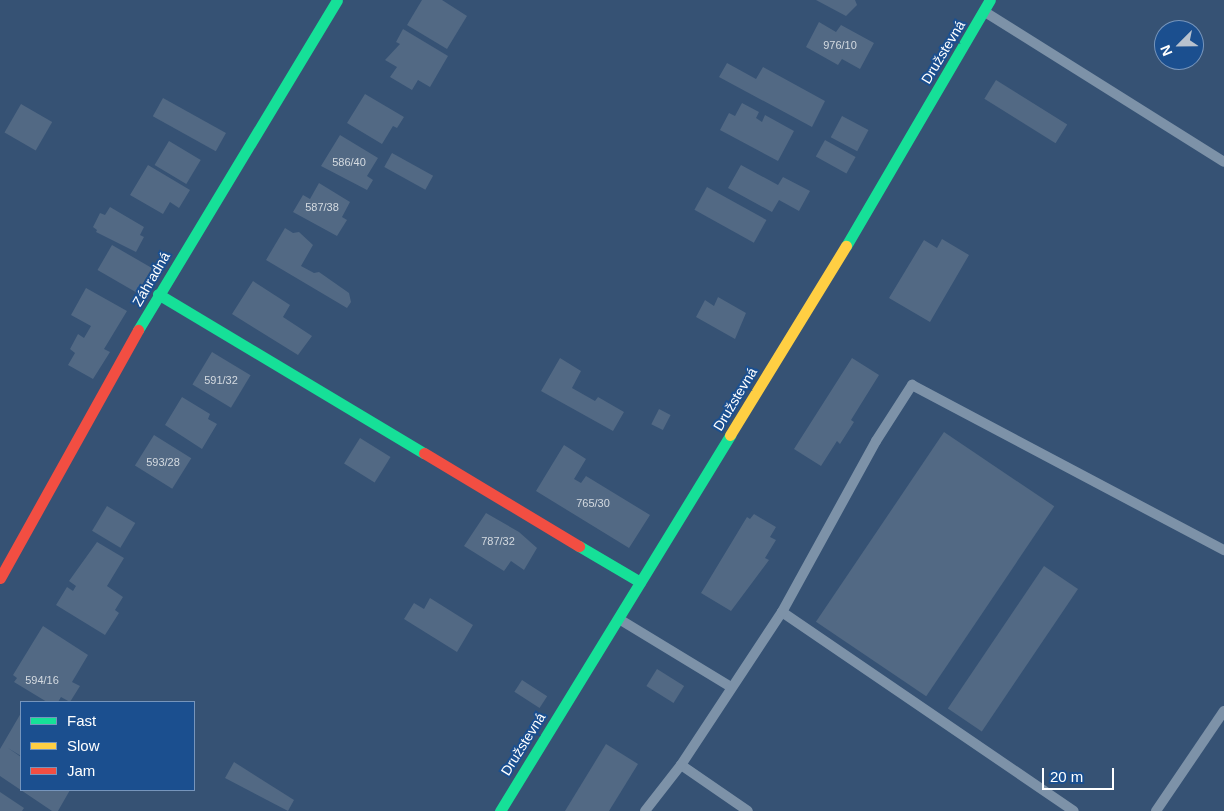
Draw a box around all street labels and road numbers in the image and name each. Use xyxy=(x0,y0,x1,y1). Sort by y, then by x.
street label: Družstevná xyxy=(918,17,968,87)
street label: Záhradná xyxy=(129,249,173,309)
street label: Družstevná xyxy=(710,364,760,434)
street label: Družstevná xyxy=(497,710,549,778)

